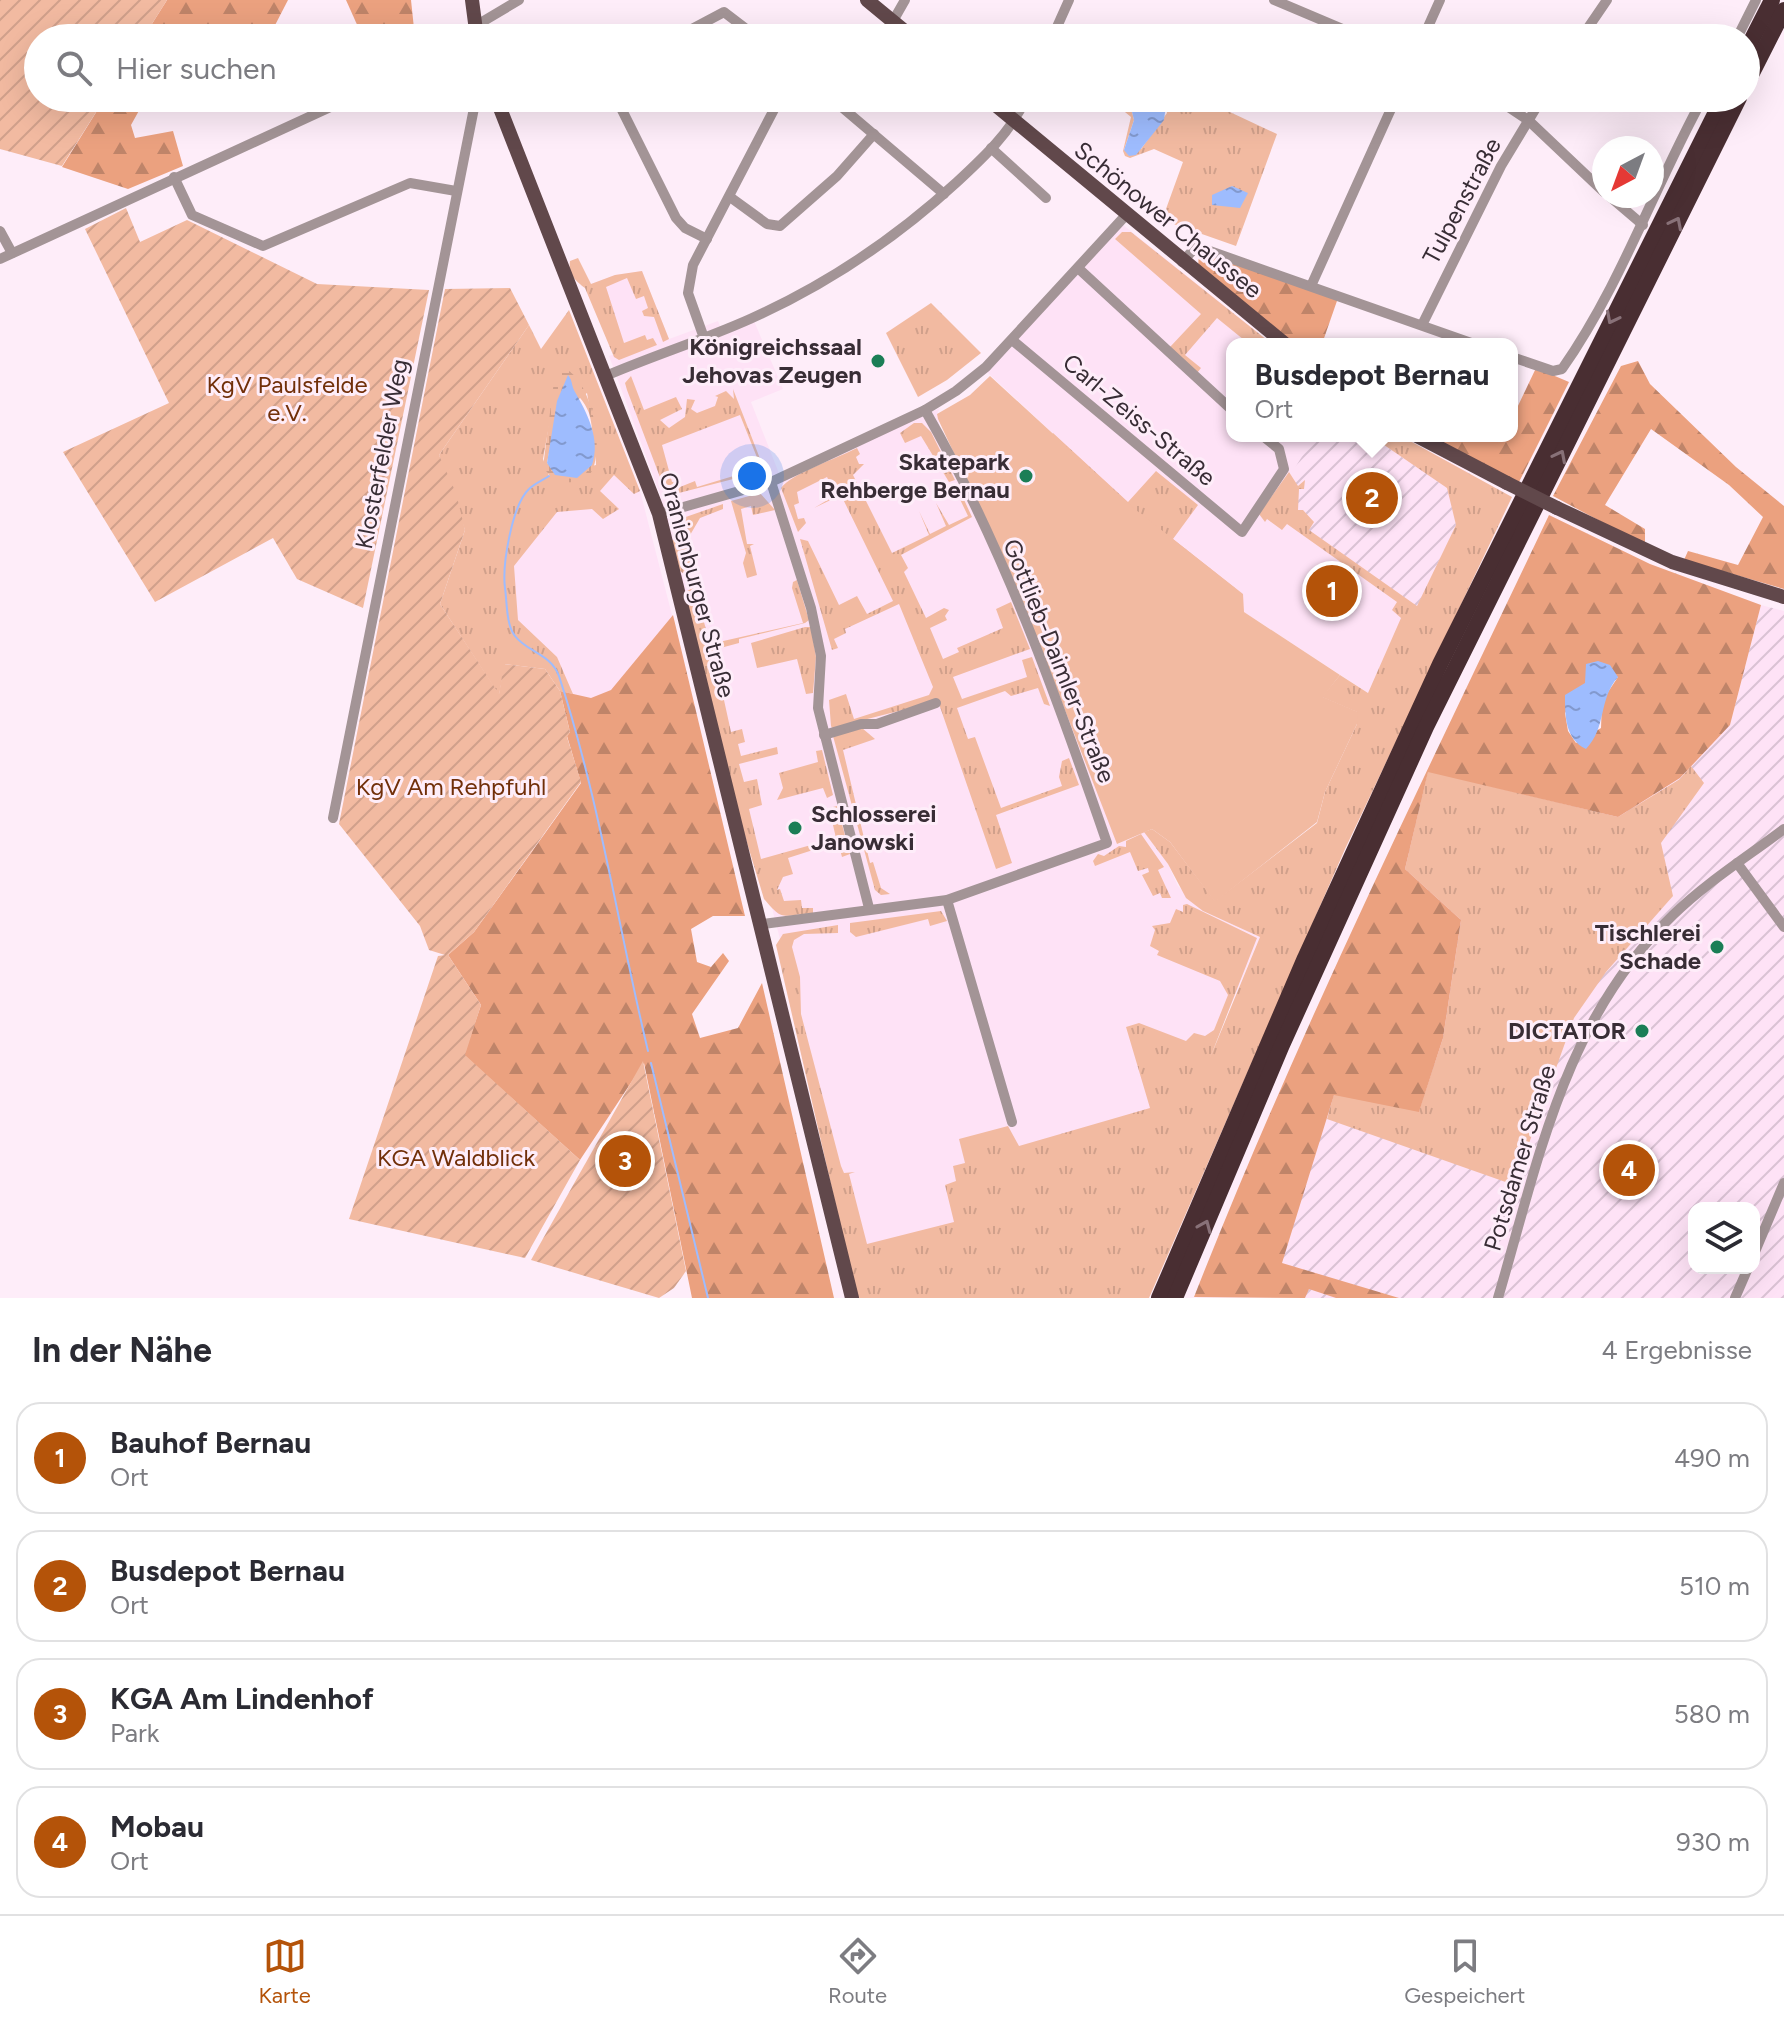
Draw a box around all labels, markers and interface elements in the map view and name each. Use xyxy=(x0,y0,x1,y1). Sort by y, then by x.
search box xyxy=(24,24,1760,112)
icon: search xyxy=(52,46,96,90)
text: Hier suchen xyxy=(116,50,276,87)
street label: Tulpenstraße xyxy=(1416,133,1507,269)
street label: Schönower Chaussee xyxy=(1069,135,1268,304)
north arrow xyxy=(1592,136,1664,208)
one-way arrow xyxy=(1667,217,1682,232)
one-way arrow xyxy=(1606,309,1622,324)
place label: Königreichssaal Jehovas Zeugen xyxy=(682,332,862,389)
popup xyxy=(1226,338,1518,442)
street label: Carl-Zeiss-Straße xyxy=(1057,347,1221,492)
marker: Königreichssaal Jehovas Zeugen xyxy=(869,352,887,370)
street label: Klosterfelder Weg xyxy=(349,356,414,551)
text: Busdepot Bernau xyxy=(1255,356,1489,393)
park label: KgV Paulsfelde e.V. xyxy=(206,370,368,427)
text: Ort xyxy=(1255,393,1293,425)
place label: Skatepark Rehberge Bernau xyxy=(820,447,1010,504)
one-way arrow xyxy=(1550,449,1565,464)
your location xyxy=(732,456,772,496)
marker: Skatepark Rehberge Bernau xyxy=(1017,467,1035,485)
pin: 2 xyxy=(1346,468,1398,528)
street label: Oranienburger Straße xyxy=(653,469,742,701)
street label: Gottlieb-Daimler-Straße xyxy=(997,535,1122,787)
pin: 1 xyxy=(1306,561,1358,621)
park label: KgV Am Rehpfuhl xyxy=(356,772,546,801)
place label: Schlosserei Janowski xyxy=(811,799,937,856)
marker: Schlosserei Janowski xyxy=(786,819,804,837)
place label: Tischlerei Schade xyxy=(1595,918,1701,975)
marker: Tischlerei Schade xyxy=(1708,938,1726,956)
place label: DICTATOR xyxy=(1508,1016,1626,1045)
marker: DICTATOR xyxy=(1633,1022,1651,1040)
street label: Potsdamer Straße xyxy=(1478,1062,1562,1254)
pin: 3 xyxy=(599,1131,651,1191)
pin: 4 xyxy=(1603,1140,1655,1200)
park label: KGA Waldblick xyxy=(377,1143,535,1172)
map controls xyxy=(1688,1202,1760,1274)
button: layers xyxy=(1688,1202,1760,1274)
one-way arrow xyxy=(1196,1220,1212,1234)
text: In der Nähe xyxy=(32,1330,212,1371)
text: 4 Ergebnisse xyxy=(1602,1334,1752,1366)
text: Bauhof Bernau xyxy=(110,1424,311,1461)
text: 1 xyxy=(55,1442,65,1474)
text: 490 m xyxy=(1674,1442,1750,1474)
text: Ort xyxy=(110,1461,149,1493)
text: Busdepot Bernau xyxy=(110,1552,345,1589)
text: 2 xyxy=(52,1570,68,1602)
text: 510 m xyxy=(1679,1570,1750,1602)
text: Ort xyxy=(110,1589,149,1621)
text: KGA Am Lindenhof xyxy=(110,1680,374,1717)
text: 3 xyxy=(53,1698,67,1730)
text: 580 m xyxy=(1674,1698,1750,1730)
text: Park xyxy=(110,1717,159,1749)
text: Mobau xyxy=(110,1808,204,1845)
text: 4 xyxy=(52,1826,68,1858)
text: 930 m xyxy=(1676,1826,1750,1858)
text: Ort xyxy=(110,1845,149,1877)
tab: Karte xyxy=(259,1934,311,2009)
tab: Route xyxy=(828,1934,887,2009)
tab: Gespeichert xyxy=(1404,1934,1525,2009)

